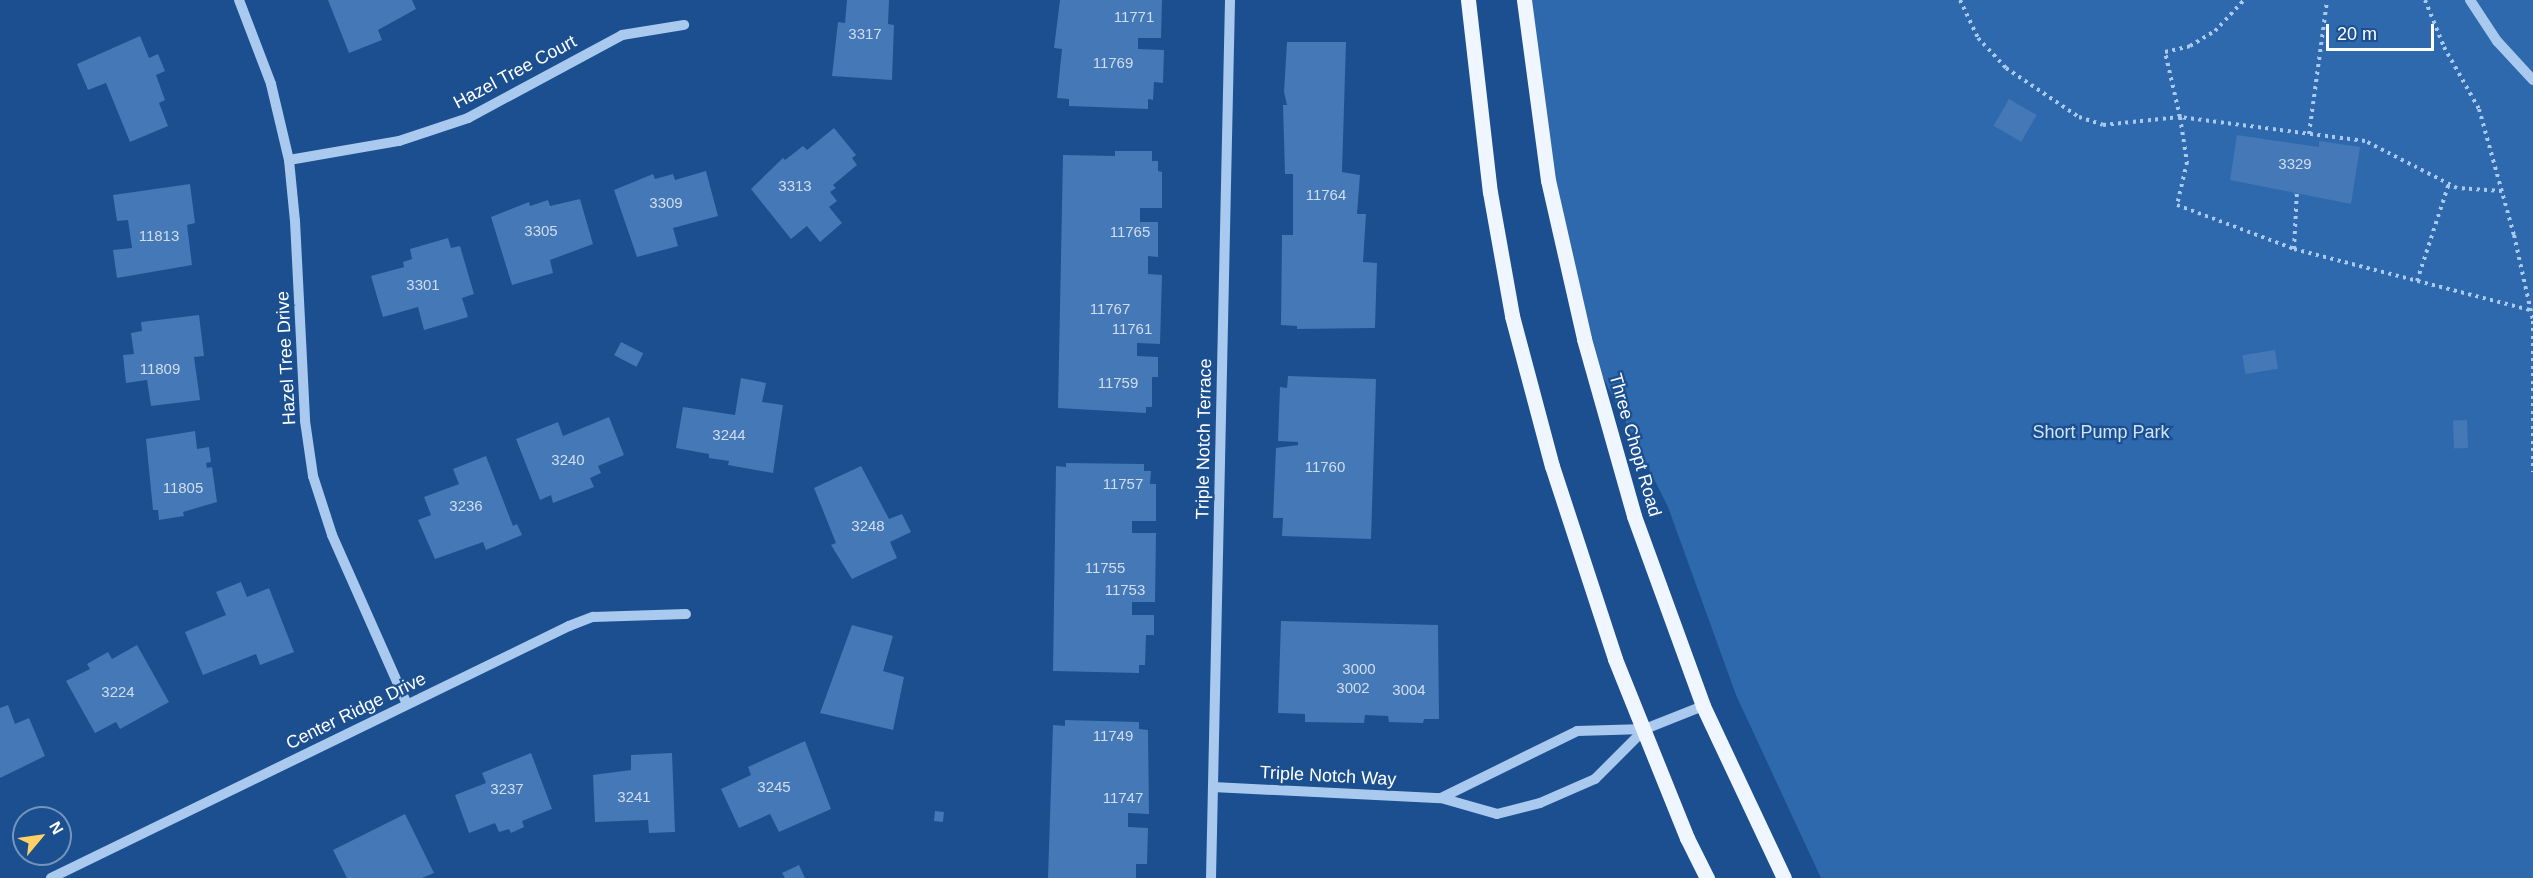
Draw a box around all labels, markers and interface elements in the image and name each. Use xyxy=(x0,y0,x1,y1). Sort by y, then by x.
house number: 11771 xyxy=(1114,8,1154,26)
scale bar xyxy=(2329,12,2437,50)
text: 20 m xyxy=(2337,24,2377,44)
house number: 3317 xyxy=(848,25,882,43)
street label: Hazel Tree Court xyxy=(450,30,580,114)
house number: 11769 xyxy=(1093,54,1133,72)
house number: 3329 xyxy=(2278,155,2312,173)
house number: 3313 xyxy=(778,177,812,195)
house number: 11764 xyxy=(1306,186,1346,204)
house number: 3309 xyxy=(649,194,683,212)
house number: 3305 xyxy=(524,222,558,240)
house number: 11765 xyxy=(1110,223,1150,241)
house number: 11813 xyxy=(139,227,179,245)
house number: 3301 xyxy=(406,276,440,294)
street label: Hazel Tree Drive xyxy=(272,290,300,426)
house number: 11767 xyxy=(1090,300,1130,318)
house number: 11761 xyxy=(1112,320,1152,338)
street label: Triple Notch Terrace xyxy=(1192,358,1216,520)
house number: 11809 xyxy=(140,360,180,378)
street label: Three Chopt Road xyxy=(1604,371,1666,519)
house number: 11759 xyxy=(1098,374,1138,392)
park label: Short Pump Park xyxy=(2032,421,2170,443)
house number: 3244 xyxy=(712,426,746,444)
house number: 3240 xyxy=(551,451,585,469)
house number: 11760 xyxy=(1305,458,1345,476)
house number: 11757 xyxy=(1103,475,1143,493)
house number: 11805 xyxy=(163,479,203,497)
house number: 3236 xyxy=(449,497,483,515)
house number: 3248 xyxy=(851,517,885,535)
house number: 11755 xyxy=(1085,559,1125,577)
house number: 11753 xyxy=(1105,581,1145,599)
house number: 3000 xyxy=(1342,660,1376,678)
street label: Center Ridge Drive xyxy=(282,668,430,754)
house number: 3002 xyxy=(1336,679,1370,697)
house number: 3004 xyxy=(1392,681,1426,699)
house number: 3224 xyxy=(101,683,135,701)
house number: 11749 xyxy=(1093,727,1133,745)
street label: Triple Notch Way xyxy=(1259,762,1397,790)
house number: 3245 xyxy=(757,778,791,796)
house number: 3237 xyxy=(490,780,524,798)
house number: 3241 xyxy=(617,788,651,806)
house number: 11747 xyxy=(1103,789,1143,807)
north arrow xyxy=(12,806,72,866)
text: N xyxy=(46,819,67,837)

